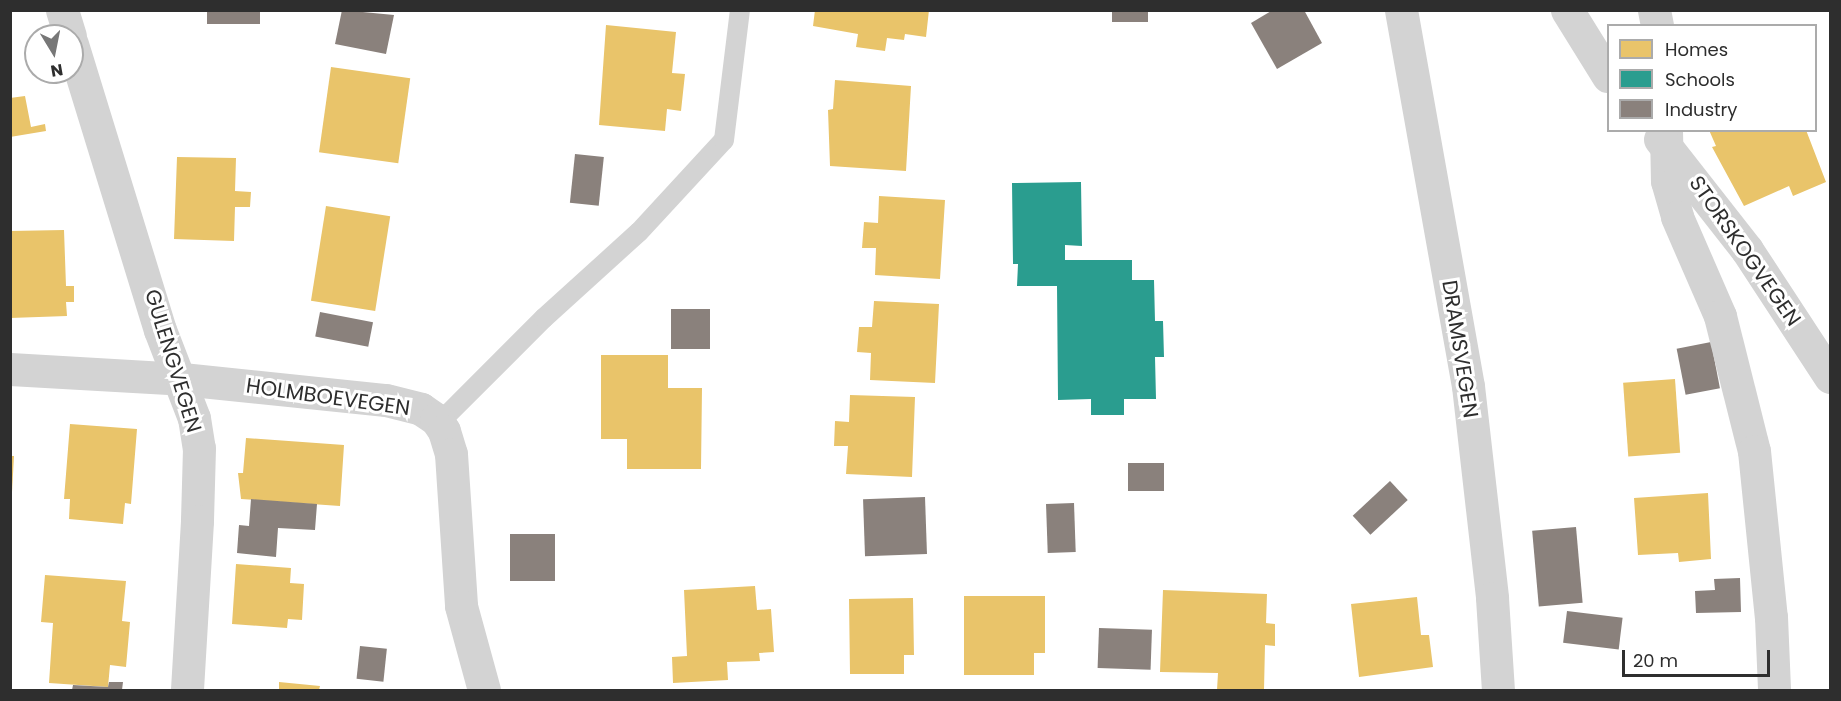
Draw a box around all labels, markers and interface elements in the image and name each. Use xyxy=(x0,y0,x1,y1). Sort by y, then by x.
north arrow xyxy=(24,24,84,84)
legend xyxy=(1607,24,1817,132)
text: Homes xyxy=(1665,37,1728,62)
text: N xyxy=(49,58,65,83)
text: Schools xyxy=(1665,67,1735,92)
text: Industry xyxy=(1665,97,1737,122)
street label: STORSKOGVEGEN xyxy=(1684,171,1806,331)
street label: DRAMSVEGEN xyxy=(1437,278,1483,420)
street label: GULENGVEGEN xyxy=(139,286,207,436)
street label: HOLMBOEVEGEN xyxy=(244,373,412,421)
scale bar xyxy=(1625,638,1774,676)
text: 20 m xyxy=(1633,648,1678,673)

